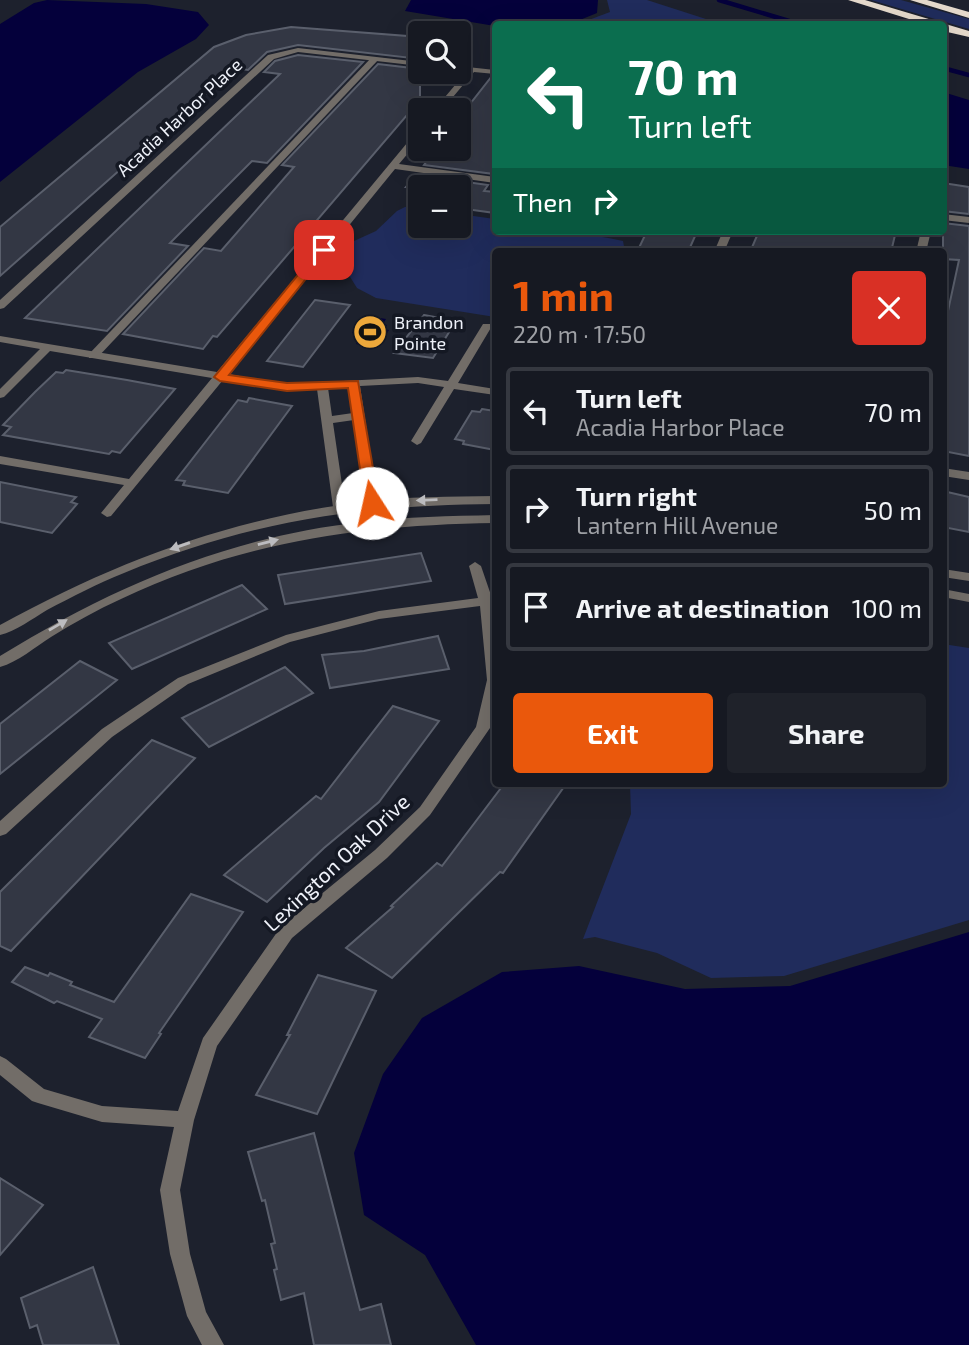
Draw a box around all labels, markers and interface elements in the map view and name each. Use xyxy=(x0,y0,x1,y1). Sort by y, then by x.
map controls xyxy=(408,21,471,238)
button: search xyxy=(408,21,471,84)
text: 70 m xyxy=(628,46,739,105)
icon: left xyxy=(513,49,604,140)
street label: Acadia Harbor Place xyxy=(112,53,246,181)
button: + xyxy=(408,98,471,161)
text: Turn left xyxy=(628,106,752,144)
button: − xyxy=(408,175,471,238)
icon: right xyxy=(586,182,624,220)
text: Then xyxy=(513,186,572,217)
pin xyxy=(294,220,354,280)
icon: arrive xyxy=(305,231,343,269)
text: 1 min xyxy=(513,269,614,319)
button: close xyxy=(852,271,926,345)
place label: Brandon Pointe xyxy=(394,311,464,354)
sports icon: Brandon Pointe xyxy=(351,313,389,351)
text: 220 m · 17:50 xyxy=(513,320,646,348)
text: Turn left xyxy=(576,382,682,413)
icon: left xyxy=(517,392,555,430)
text: 70 m xyxy=(864,396,922,427)
text: Acadia Harbor Place xyxy=(576,413,785,441)
position arrow xyxy=(335,466,409,540)
text: Turn right xyxy=(576,480,697,511)
icon: right xyxy=(517,490,555,528)
one-way arrow xyxy=(416,494,438,505)
text: 50 m xyxy=(864,494,922,525)
text: Lantern Hill Avenue xyxy=(576,511,778,539)
one-way arrow xyxy=(257,536,279,547)
one-way arrow xyxy=(170,541,191,552)
icon: arrive xyxy=(517,588,555,626)
text: Arrive at destination xyxy=(576,592,829,623)
text: 100 m xyxy=(852,592,922,623)
one-way arrow xyxy=(48,619,67,632)
button: Exit xyxy=(513,693,713,773)
button: Share xyxy=(727,693,926,773)
street label: Lexington Oak Drive xyxy=(258,788,414,936)

